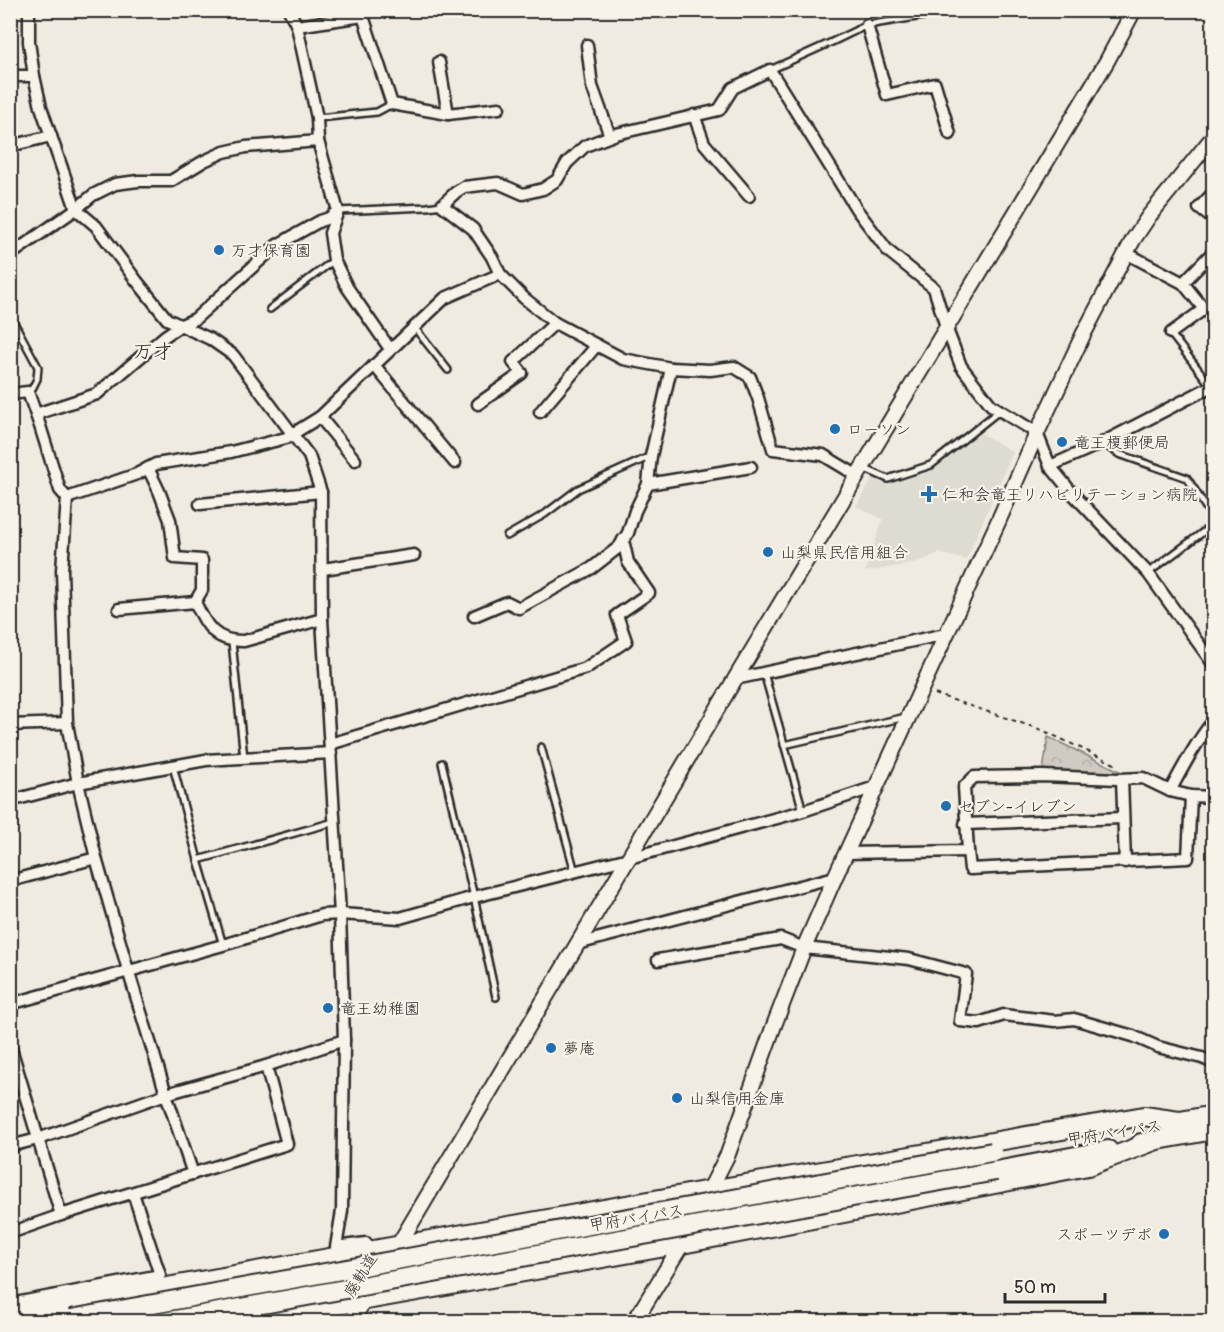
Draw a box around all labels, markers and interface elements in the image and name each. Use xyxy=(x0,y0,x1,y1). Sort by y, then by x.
place label: 万才保育園 xyxy=(231,241,311,261)
marker: 万才保育園 xyxy=(212,243,226,257)
district label: 万才 xyxy=(133,339,173,364)
place label: ローソン xyxy=(847,420,911,440)
marker: ローソン xyxy=(828,422,842,436)
place label: 竜王榎郵便局 xyxy=(1074,433,1170,453)
marker: 竜王榎郵便局 xyxy=(1055,435,1069,449)
marker: 仁和会竜王リハビリテーション病院 xyxy=(920,485,938,503)
place label: 仁和会竜王リハビリテーション病院 xyxy=(942,485,1198,505)
place label: 山梨県民信用組合 xyxy=(780,543,908,563)
marker: 山梨県民信用組合 xyxy=(761,545,775,559)
place label: セブン-イレブン xyxy=(958,797,1077,817)
marker: セブン-イレブン xyxy=(939,799,953,813)
place label: 竜王幼稚園 xyxy=(340,999,420,1019)
marker: 竜王幼稚園 xyxy=(321,1001,335,1015)
place label: 夢庵 xyxy=(563,1039,595,1059)
marker: 夢庵 xyxy=(544,1041,558,1055)
place label: 山梨信用金庫 xyxy=(689,1089,785,1109)
marker: 山梨信用金庫 xyxy=(670,1091,684,1105)
street label: 甲府バイパス xyxy=(1065,1116,1163,1150)
street label: 甲府バイパス xyxy=(587,1200,685,1236)
place label: スポーツデポ xyxy=(1056,1225,1152,1245)
marker: スポーツデポ xyxy=(1157,1227,1171,1241)
street label: 廃軌道 xyxy=(340,1250,382,1301)
scale bar xyxy=(1005,1266,1106,1304)
text: 50 m xyxy=(1014,1276,1056,1299)

